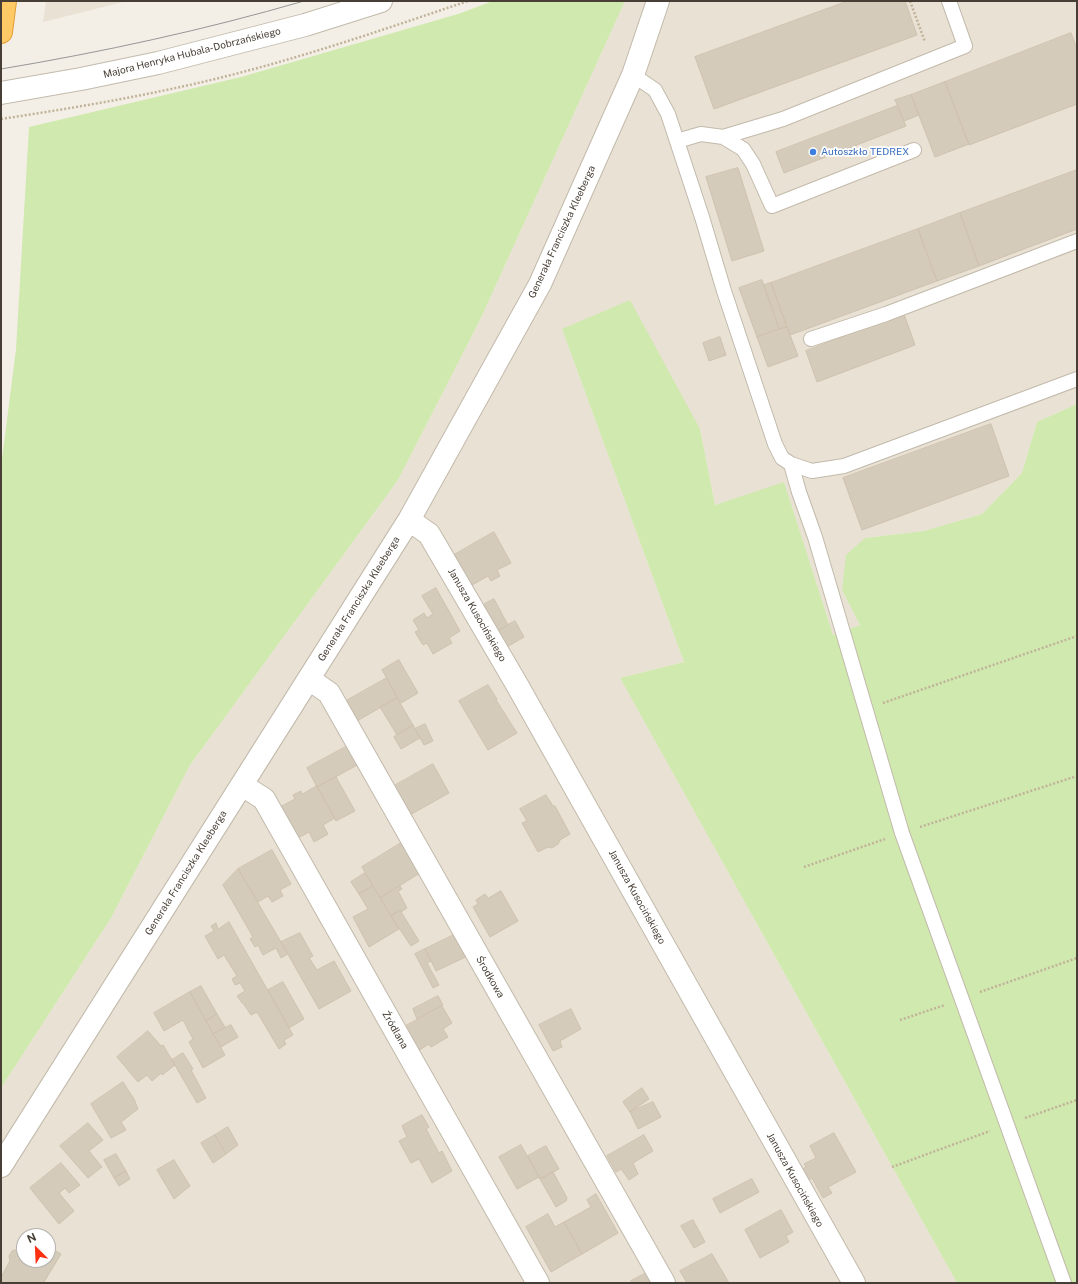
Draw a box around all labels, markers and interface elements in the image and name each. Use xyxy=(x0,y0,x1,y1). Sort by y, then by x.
street label: Majora Henryka Hubala-Dobrzańskiego xyxy=(102,25,282,81)
place label: Autoszkło TEDREX xyxy=(821,146,909,158)
marker: Autoszkło TEDREX xyxy=(808,147,818,157)
street label: Generała Franciszka Kleeberga xyxy=(526,164,598,300)
street label: Generała Franciszka Kleeberga xyxy=(315,534,403,664)
street label: Janusza Kusocińskiego xyxy=(445,566,509,664)
street label: Generała Franciszka Kleeberga xyxy=(142,808,230,938)
street label: Janusza Kusocińskiego xyxy=(606,848,668,946)
street label: Środkowa xyxy=(473,954,507,1000)
street label: Źródlana xyxy=(379,1009,411,1051)
street label: Janusza Kusocińskiego xyxy=(764,1131,826,1229)
north arrow xyxy=(16,1228,56,1268)
text: N xyxy=(25,1231,38,1245)

